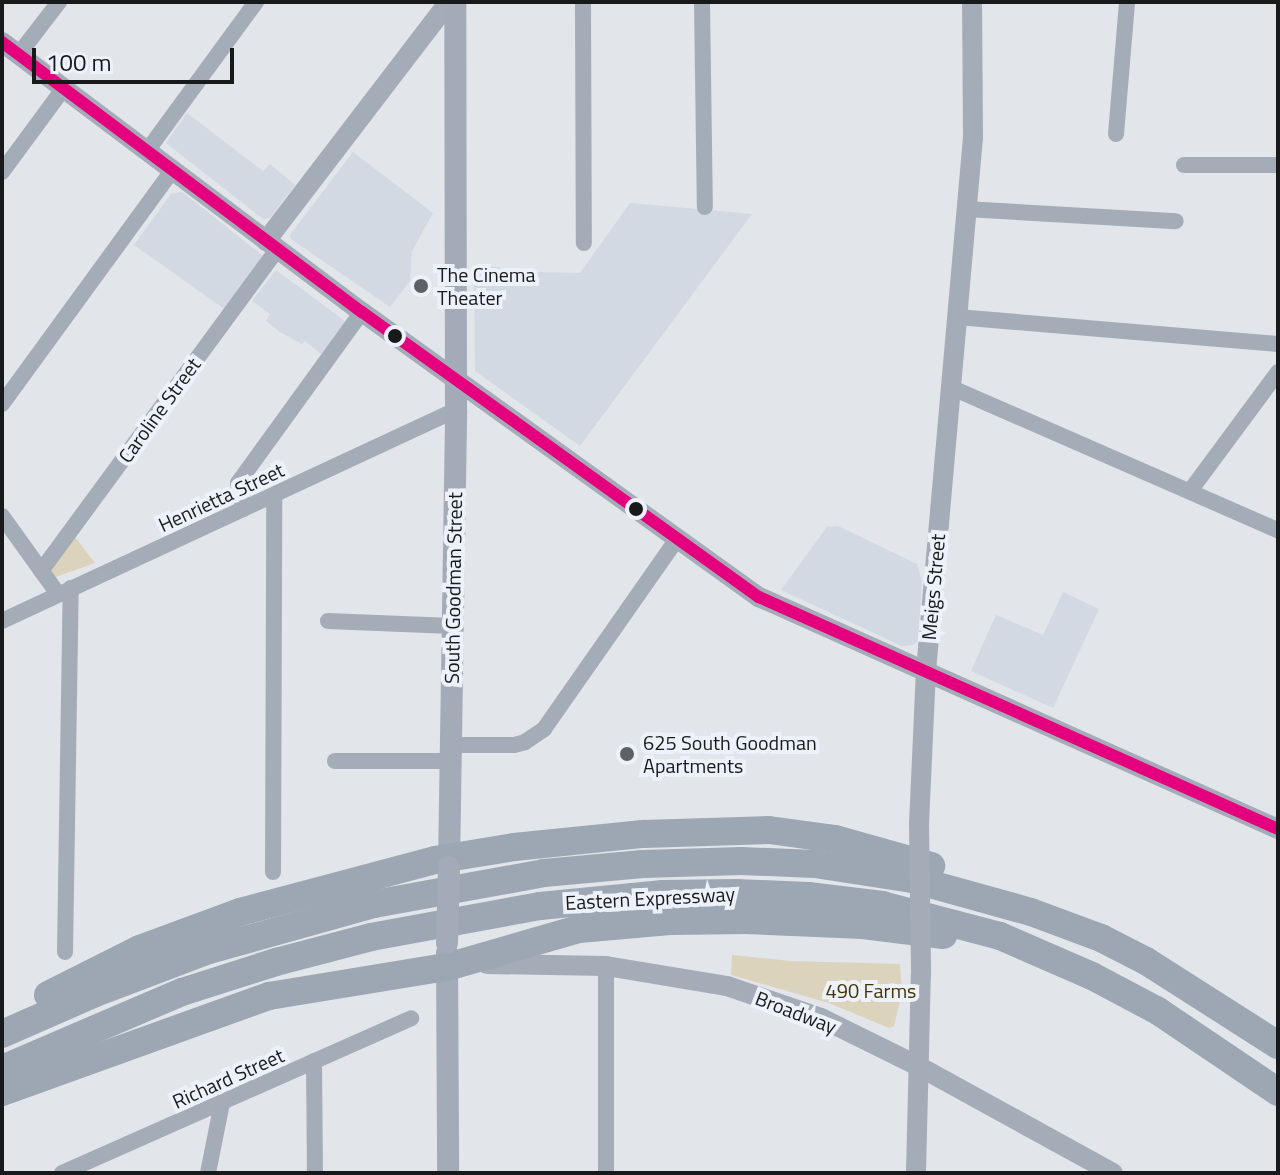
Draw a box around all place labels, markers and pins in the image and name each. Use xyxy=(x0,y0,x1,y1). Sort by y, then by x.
place label: The Cinema Theater xyxy=(437,262,536,309)
marker: The Cinema Theater xyxy=(412,277,430,295)
unlabelled marker xyxy=(387,328,403,344)
unlabelled marker xyxy=(628,501,644,517)
place label: 625 South Goodman Apartments xyxy=(643,730,817,777)
marker: 625 South Goodman Apartments xyxy=(618,745,636,763)

